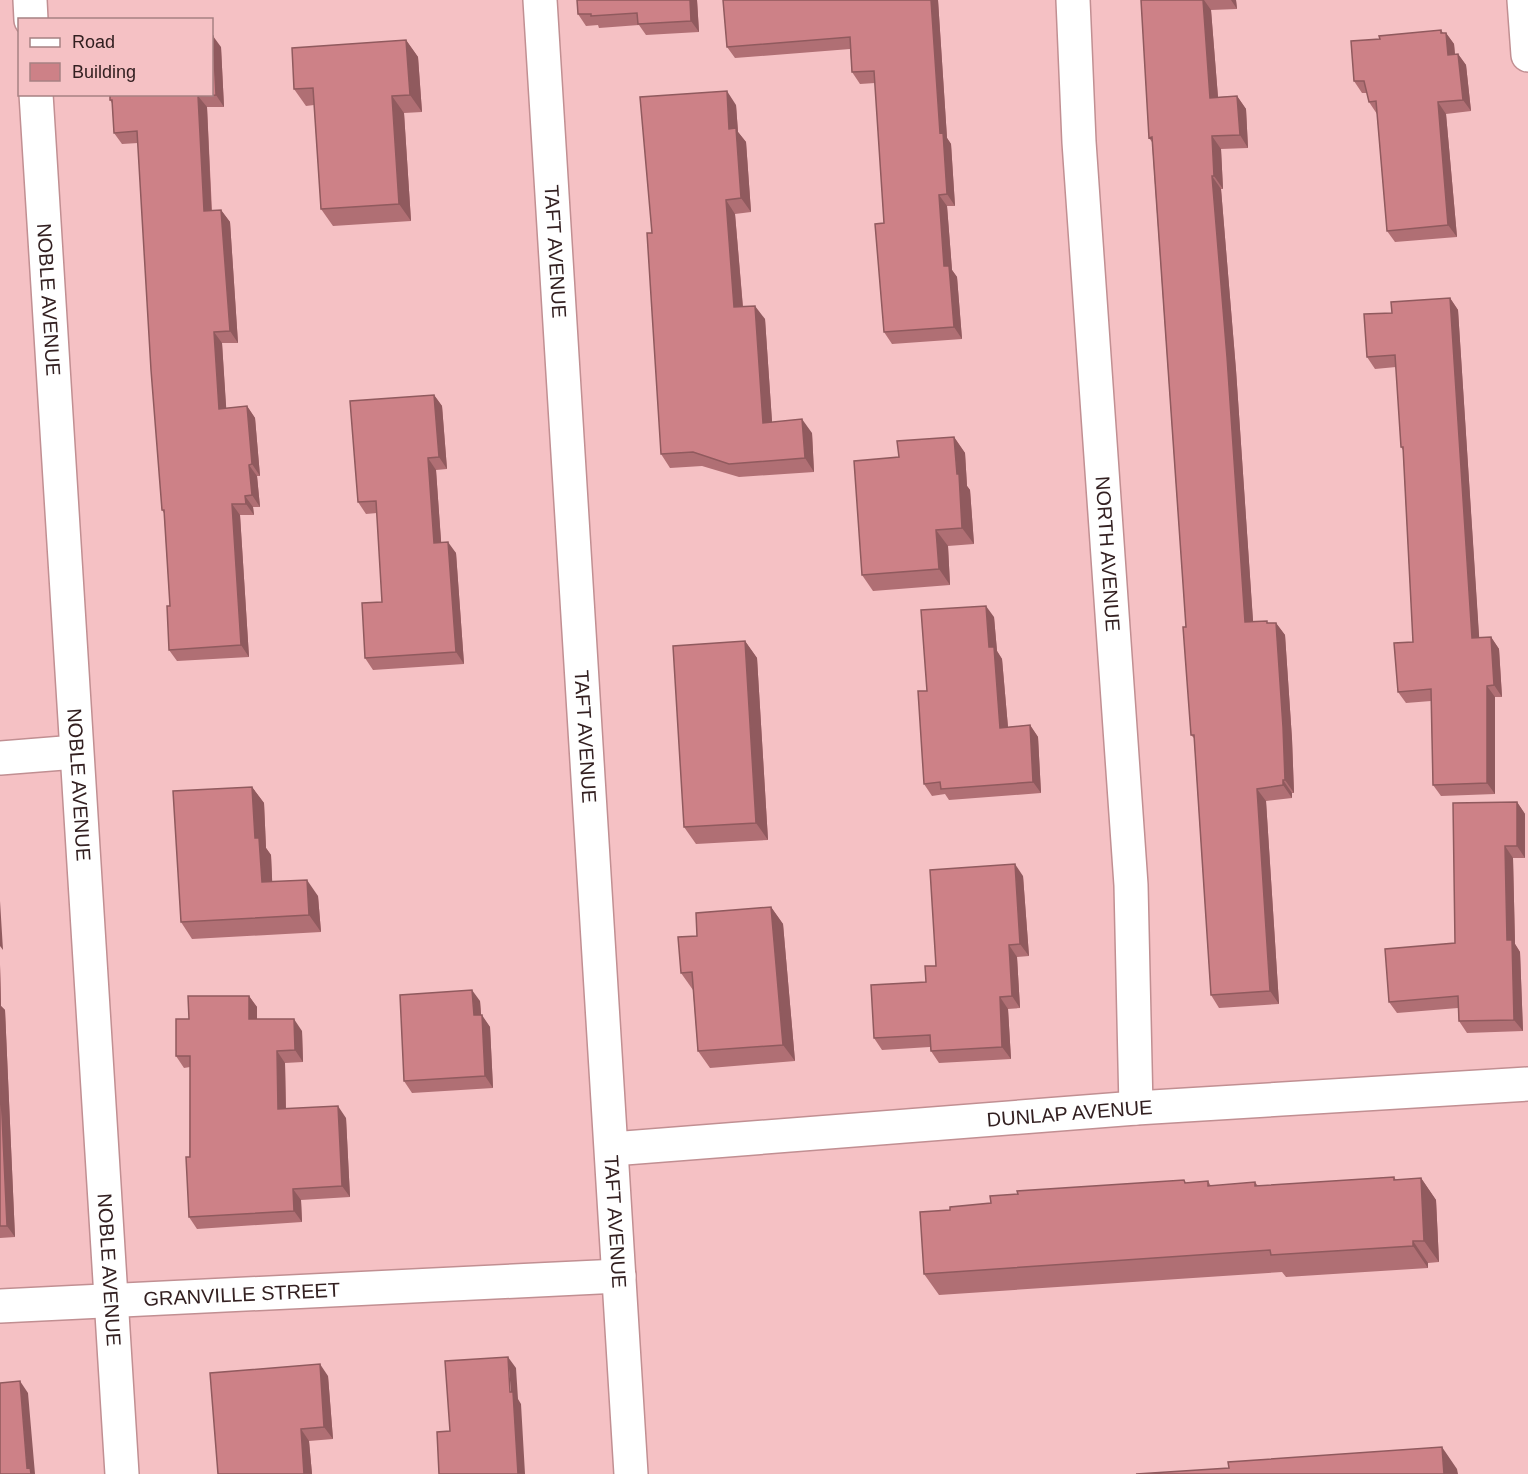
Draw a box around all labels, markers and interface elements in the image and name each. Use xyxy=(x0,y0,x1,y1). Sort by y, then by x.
legend xyxy=(18,18,213,96)
text: Road xyxy=(72,32,115,52)
text: Building xyxy=(72,62,136,82)
street label: TAFT AVENUE xyxy=(540,184,571,319)
street label: NOBLE AVENUE xyxy=(33,223,65,377)
street label: NORTH AVENUE xyxy=(1091,475,1124,632)
street label: TAFT AVENUE xyxy=(570,669,601,804)
street label: NOBLE AVENUE xyxy=(63,708,95,862)
street label: DUNLAP AVENUE xyxy=(986,1096,1153,1131)
street label: TAFT AVENUE xyxy=(600,1154,631,1289)
street label: NOBLE AVENUE xyxy=(94,1193,125,1347)
street label: GRANVILLE STREET xyxy=(143,1279,341,1310)

